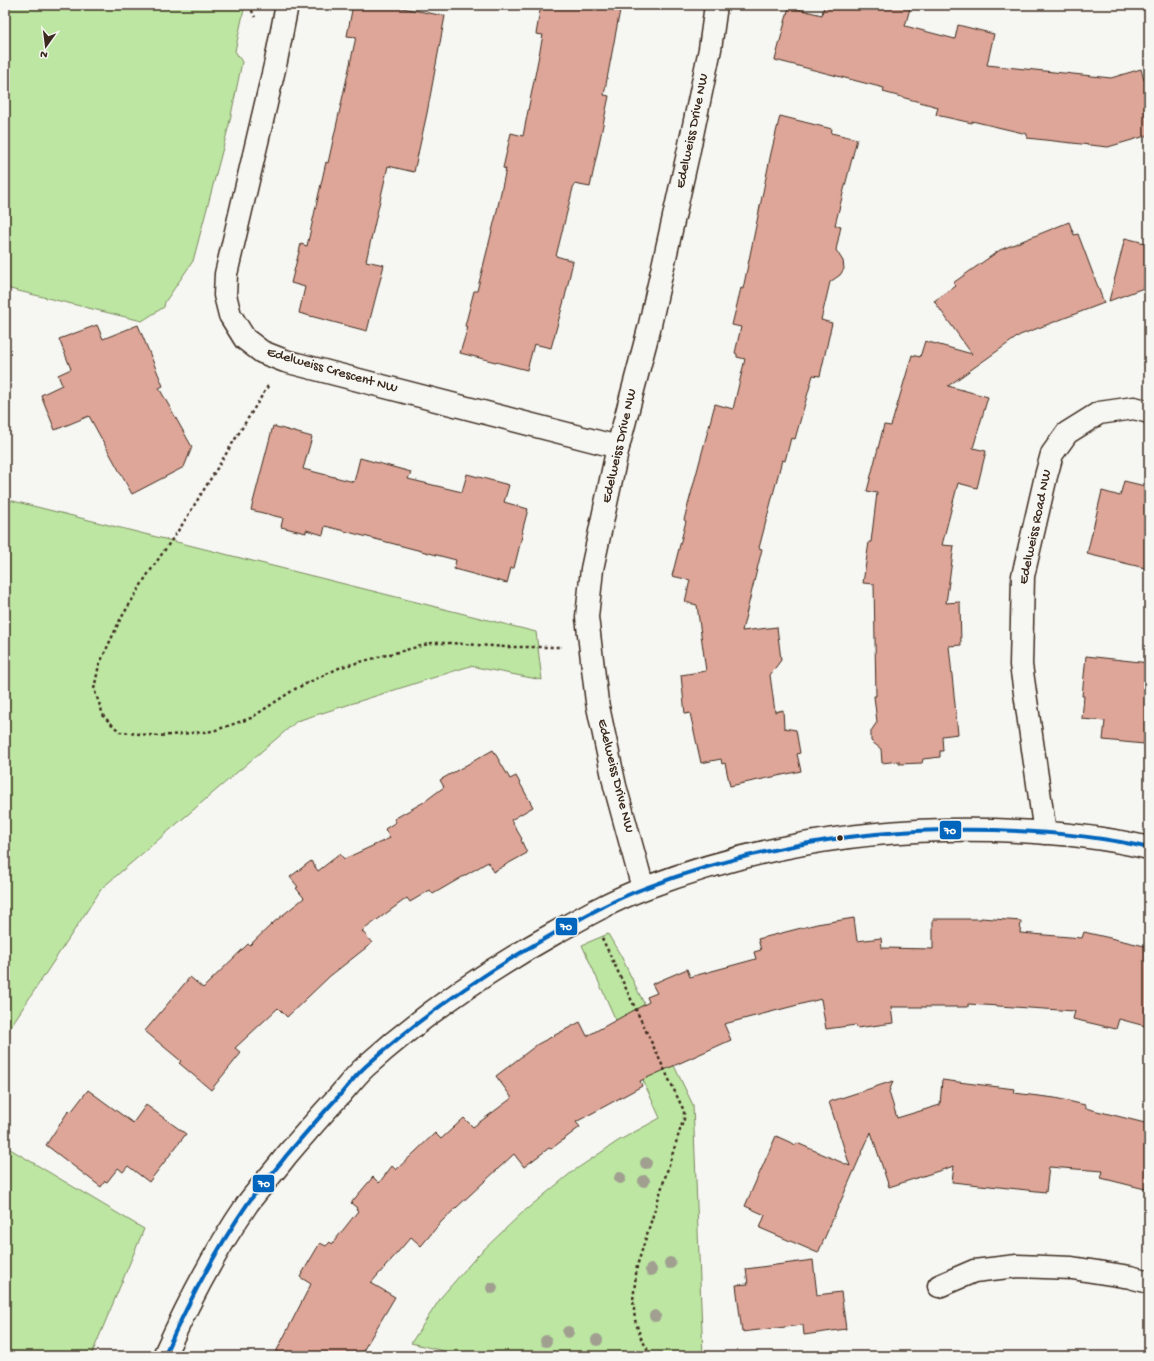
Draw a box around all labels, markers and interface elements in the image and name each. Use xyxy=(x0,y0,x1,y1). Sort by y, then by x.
north arrow xyxy=(26,26,66,66)
text: N xyxy=(39,47,49,60)
street label: Edelweiss Drive NW xyxy=(673,72,713,190)
street label: Edelweiss Crescent NW xyxy=(264,344,400,398)
street label: Edelweiss Drive NW xyxy=(599,387,641,505)
street label: Edelweiss Road NW xyxy=(1016,468,1056,586)
street label: Edelweiss Drive NW xyxy=(593,717,637,835)
line badge: 70 xyxy=(939,820,962,840)
text: 70 xyxy=(943,826,957,838)
unlabelled marker xyxy=(835,833,845,843)
line badge: 70 xyxy=(555,917,578,936)
text: 70 xyxy=(559,922,573,934)
line badge: 70 xyxy=(252,1174,275,1193)
text: 70 xyxy=(257,1179,271,1191)

